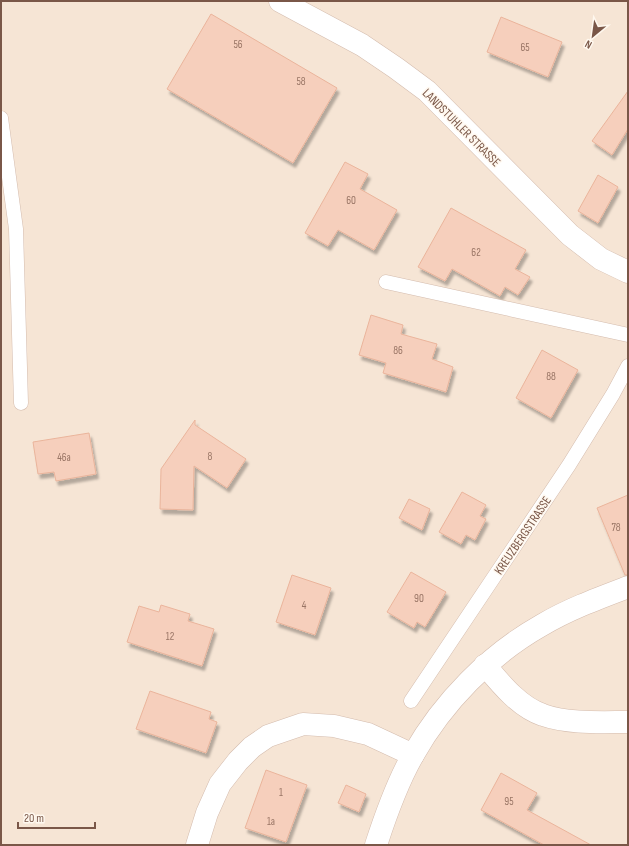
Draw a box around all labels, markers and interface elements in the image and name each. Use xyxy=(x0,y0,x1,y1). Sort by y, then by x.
north arrow xyxy=(573,16,613,56)
text: N xyxy=(583,37,594,51)
house number: 56 xyxy=(233,38,243,51)
house number: 65 xyxy=(520,41,530,54)
house number: 58 xyxy=(296,75,306,88)
street label: LANDSTUHLER STRASSE xyxy=(419,85,504,170)
house number: 60 xyxy=(346,194,356,207)
house number: 62 xyxy=(471,246,481,259)
house number: 86 xyxy=(393,344,403,357)
house number: 88 xyxy=(546,370,556,383)
house number: 8 xyxy=(208,450,213,463)
house number: 46a xyxy=(57,451,71,464)
street label: KREUZBERGSTRASSE xyxy=(491,493,555,578)
house number: 78 xyxy=(611,521,621,534)
house number: 90 xyxy=(414,592,424,605)
house number: 4 xyxy=(302,599,307,612)
house number: 12 xyxy=(166,630,175,643)
house number: 1 xyxy=(279,786,283,799)
house number: 95 xyxy=(504,795,514,808)
scale bar xyxy=(18,804,95,830)
text: 20 m xyxy=(24,811,44,826)
house number: 1a xyxy=(267,815,275,828)

